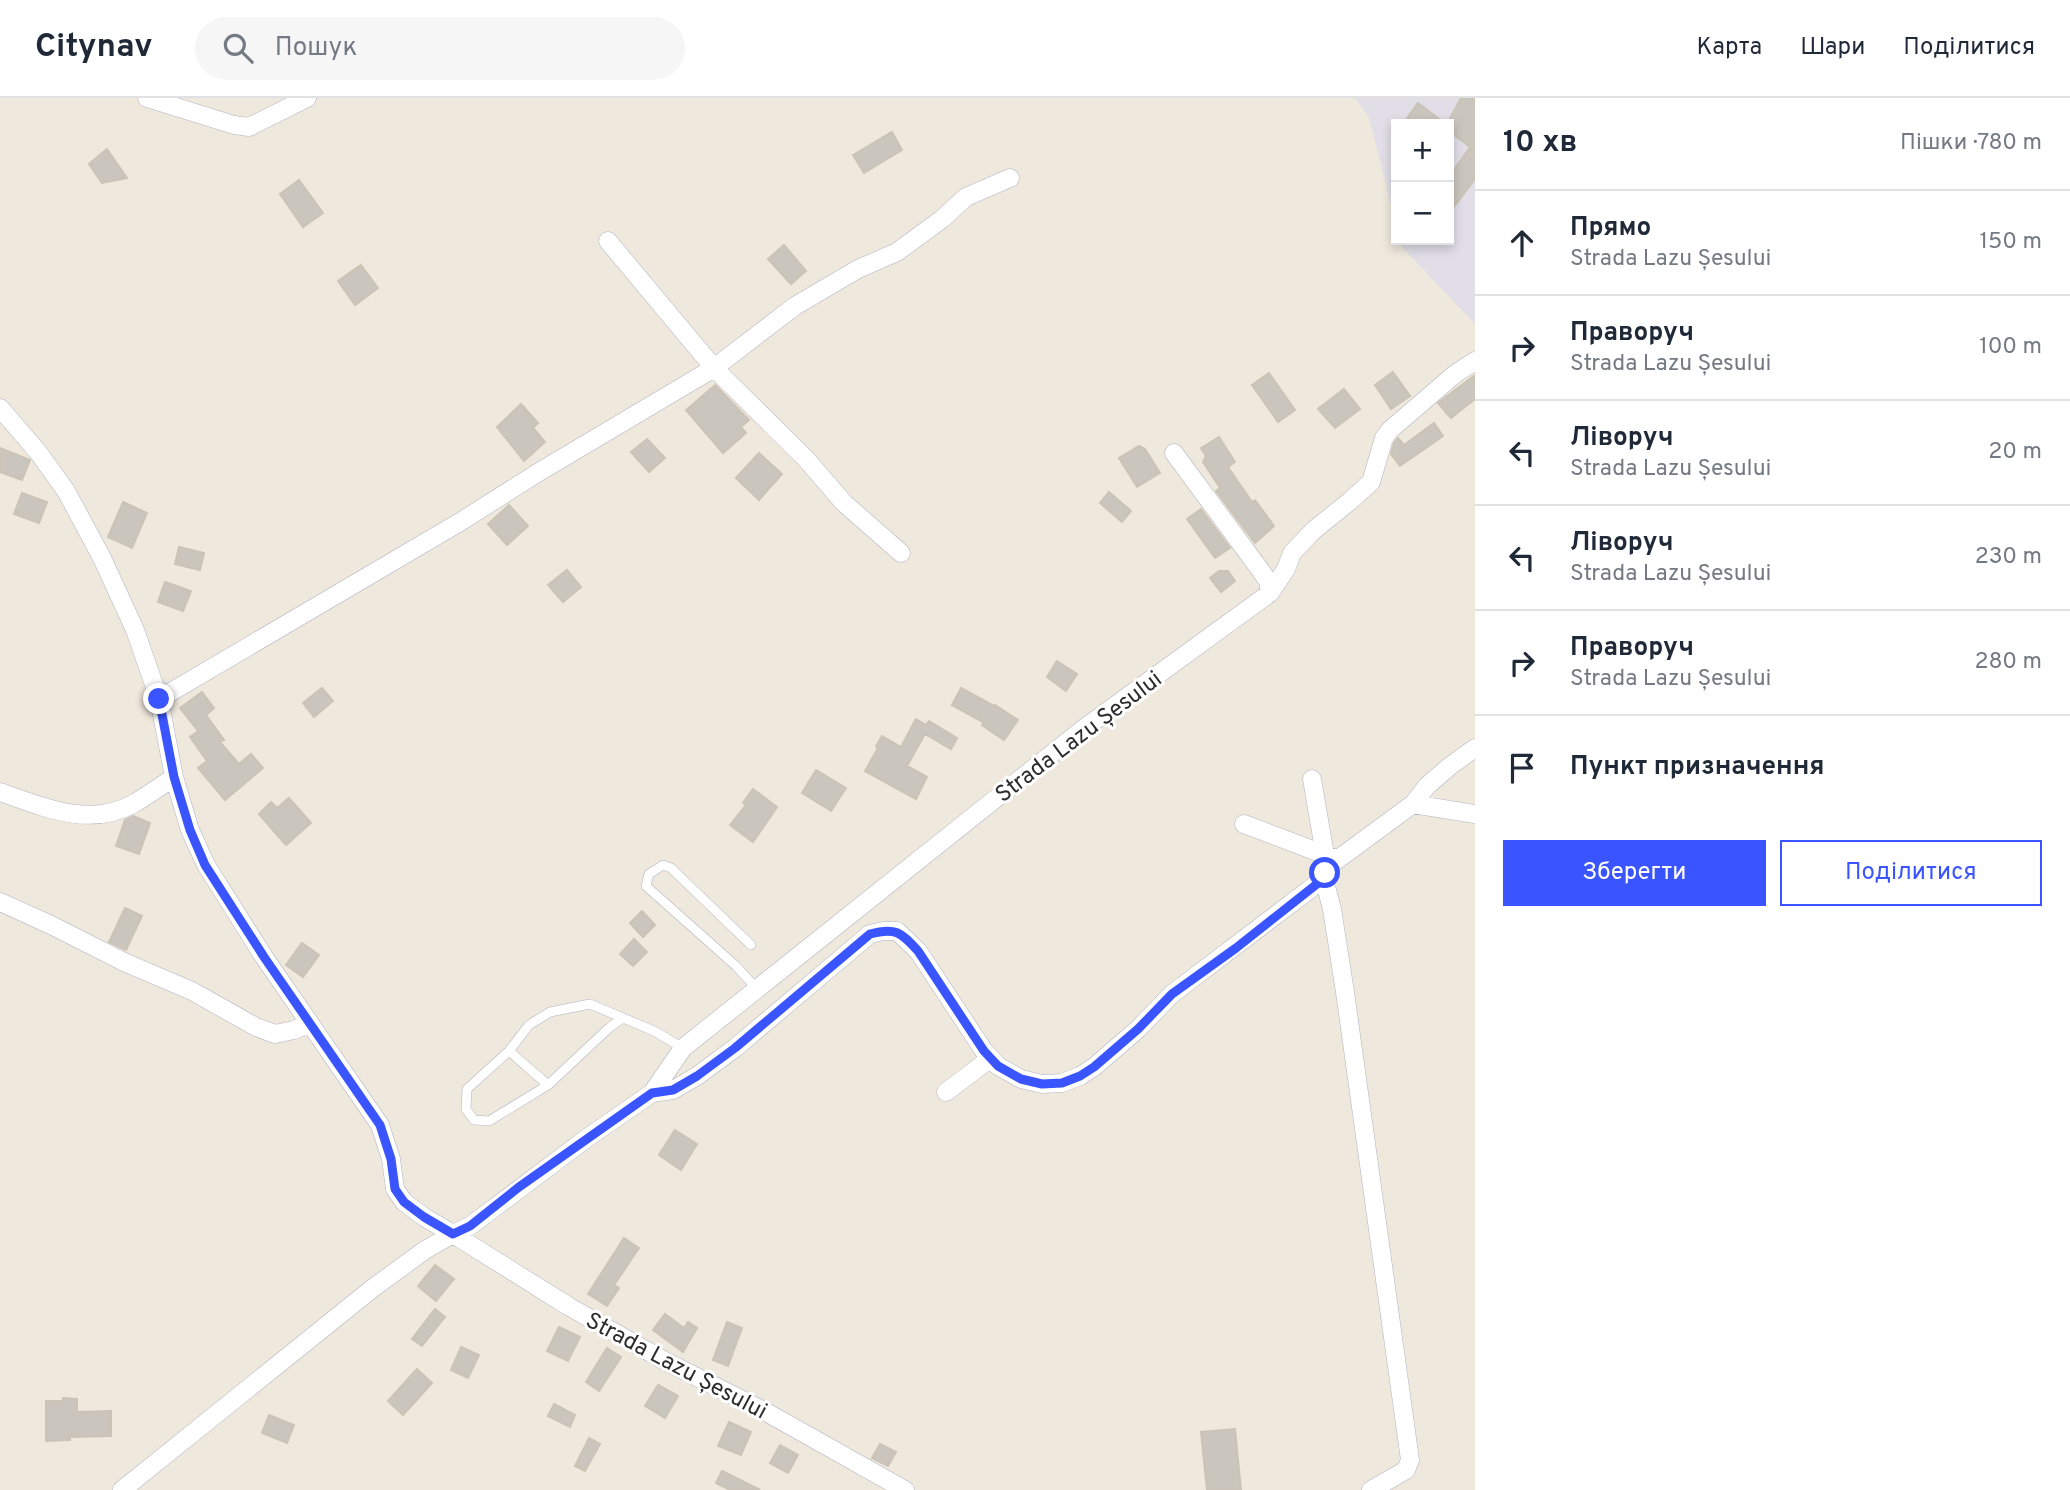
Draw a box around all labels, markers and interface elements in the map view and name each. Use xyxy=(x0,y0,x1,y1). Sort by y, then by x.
search box xyxy=(195,17,685,80)
text: Citynav xyxy=(35,27,153,69)
icon: search xyxy=(219,29,257,67)
text: Пошук xyxy=(275,32,357,65)
text: Карта xyxy=(1697,33,1762,63)
text: Шари xyxy=(1800,33,1865,63)
text: Поділитися xyxy=(1903,33,2035,63)
map controls xyxy=(1391,119,1454,245)
button: + xyxy=(1391,119,1454,182)
text: 10 хв xyxy=(1503,125,1577,162)
text: Пішки · 780 m xyxy=(1900,129,2042,158)
button: − xyxy=(1391,182,1454,245)
text: Прямо xyxy=(1570,212,1651,245)
icon: ahead xyxy=(1503,224,1541,262)
text: 150 m xyxy=(1980,228,2042,257)
text: Strada Lazu Șesului xyxy=(1570,245,1771,274)
text: Праворуч xyxy=(1570,317,1694,350)
icon: right xyxy=(1503,329,1541,367)
text: 100 m xyxy=(1979,333,2042,362)
text: Strada Lazu Șesului xyxy=(1570,350,1771,379)
text: Ліворуч xyxy=(1570,422,1673,455)
icon: left xyxy=(1503,434,1541,472)
text: 20 m xyxy=(1988,438,2042,467)
text: Strada Lazu Șesului xyxy=(1570,455,1771,484)
text: Ліворуч xyxy=(1570,527,1673,560)
icon: left xyxy=(1503,539,1541,577)
text: 230 m xyxy=(1975,543,2042,572)
text: Strada Lazu Șesului xyxy=(1570,560,1771,589)
text: Праворуч xyxy=(1570,632,1694,665)
icon: right xyxy=(1503,644,1541,682)
text: 280 m xyxy=(1974,648,2042,677)
text: Strada Lazu Șesului xyxy=(1570,665,1771,694)
street label: Strada Lazu Șesului xyxy=(990,666,1169,810)
route end xyxy=(143,683,174,714)
icon: arrive xyxy=(1503,749,1541,787)
text: Пункт призначення xyxy=(1570,751,1824,784)
button: Зберегти xyxy=(1503,840,1766,906)
button: Поділитися xyxy=(1780,840,2042,906)
route start xyxy=(1309,857,1340,888)
street label: Strada Lazu Șesului xyxy=(580,1307,772,1427)

